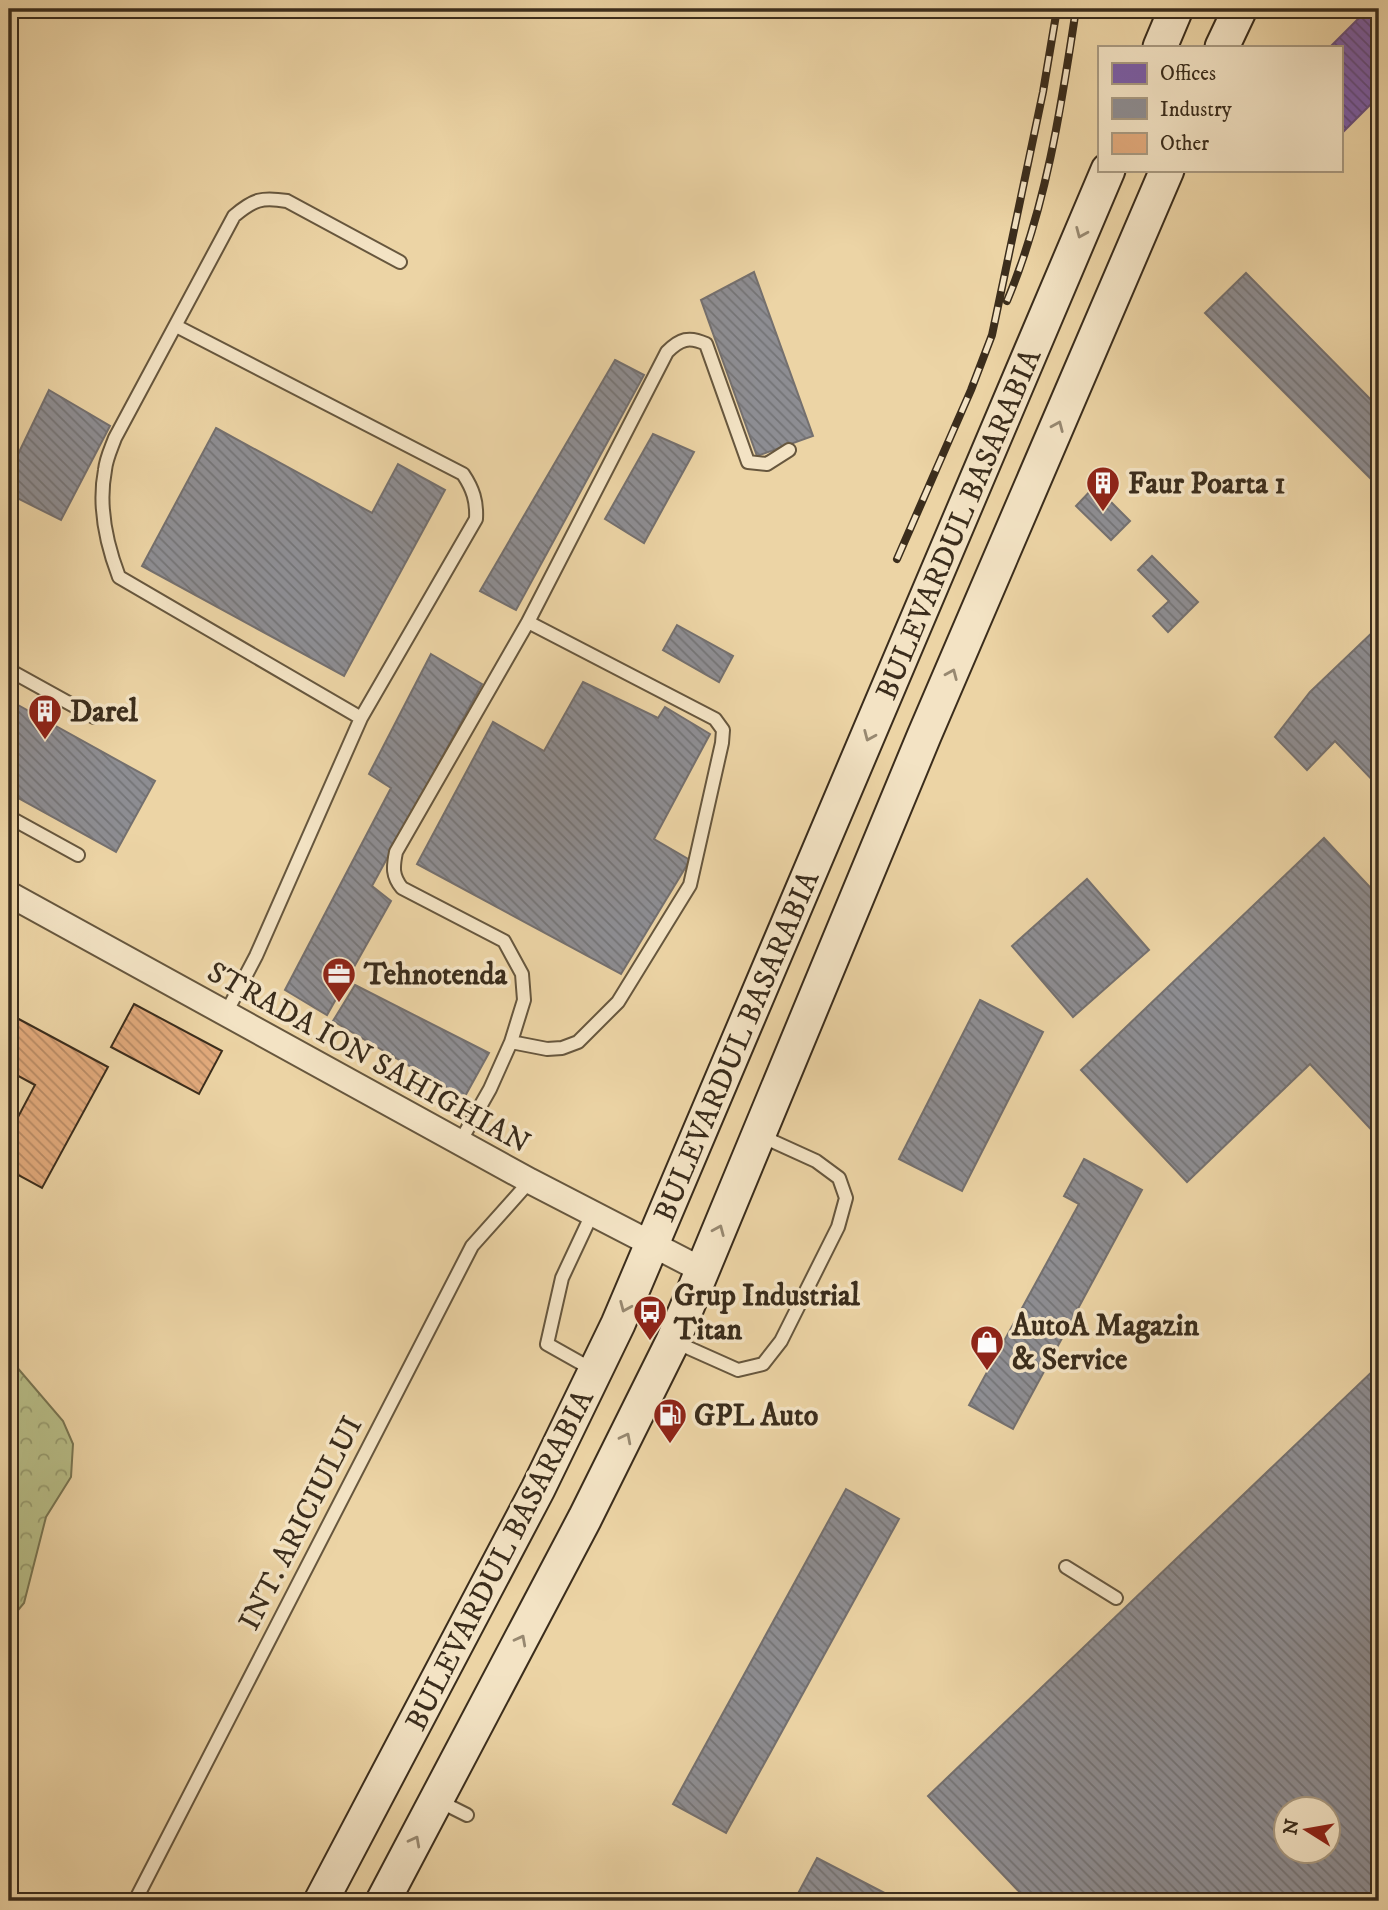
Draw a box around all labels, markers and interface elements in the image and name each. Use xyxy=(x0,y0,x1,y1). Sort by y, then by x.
legend xyxy=(1098,46,1342,172)
text: Offices xyxy=(1160,61,1216,87)
text: Industry xyxy=(1160,97,1233,123)
text: Other xyxy=(1160,131,1209,157)
one-way arrow xyxy=(1076,226,1090,238)
street label: BULEVARDUL BASARABIA xyxy=(869,343,1051,706)
one-way arrow xyxy=(1050,421,1064,433)
building icon: Faur Poarta 1 xyxy=(1084,464,1122,513)
place label: Faur Poarta 1 xyxy=(1128,466,1285,503)
one-way arrow xyxy=(944,669,958,681)
building icon: Darel xyxy=(26,692,64,741)
place label: Darel xyxy=(70,694,139,731)
one-way arrow xyxy=(863,728,877,741)
street label: BULEVARDUL BASARABIA xyxy=(647,865,829,1228)
street label: STRADA ION SAHIGHIAN xyxy=(200,954,536,1163)
office icon: Tehnotenda xyxy=(320,955,358,1004)
place label: Tehnotenda xyxy=(363,957,509,994)
one-way arrow xyxy=(710,1225,724,1237)
place label: Grup Industrial Titan xyxy=(673,1278,861,1349)
bus stop icon: Grup Industrial Titan xyxy=(631,1293,669,1342)
one-way arrow xyxy=(619,1300,633,1312)
place label: AutoA Magazin & Service xyxy=(1011,1308,1200,1379)
shop icon: AutoA Magazin & Service xyxy=(968,1323,1006,1372)
street label: BULEVARDUL BASARABIA xyxy=(398,1383,603,1737)
fuel station icon: GPL Auto xyxy=(651,1396,689,1445)
place label: GPL Auto xyxy=(694,1398,818,1435)
street label: INT. ARICIULUI xyxy=(231,1410,371,1637)
one-way arrow xyxy=(617,1432,631,1445)
one-way arrow xyxy=(513,1635,527,1647)
north arrow xyxy=(1272,1794,1342,1864)
text: N xyxy=(1279,1817,1305,1837)
one-way arrow xyxy=(407,1836,421,1848)

